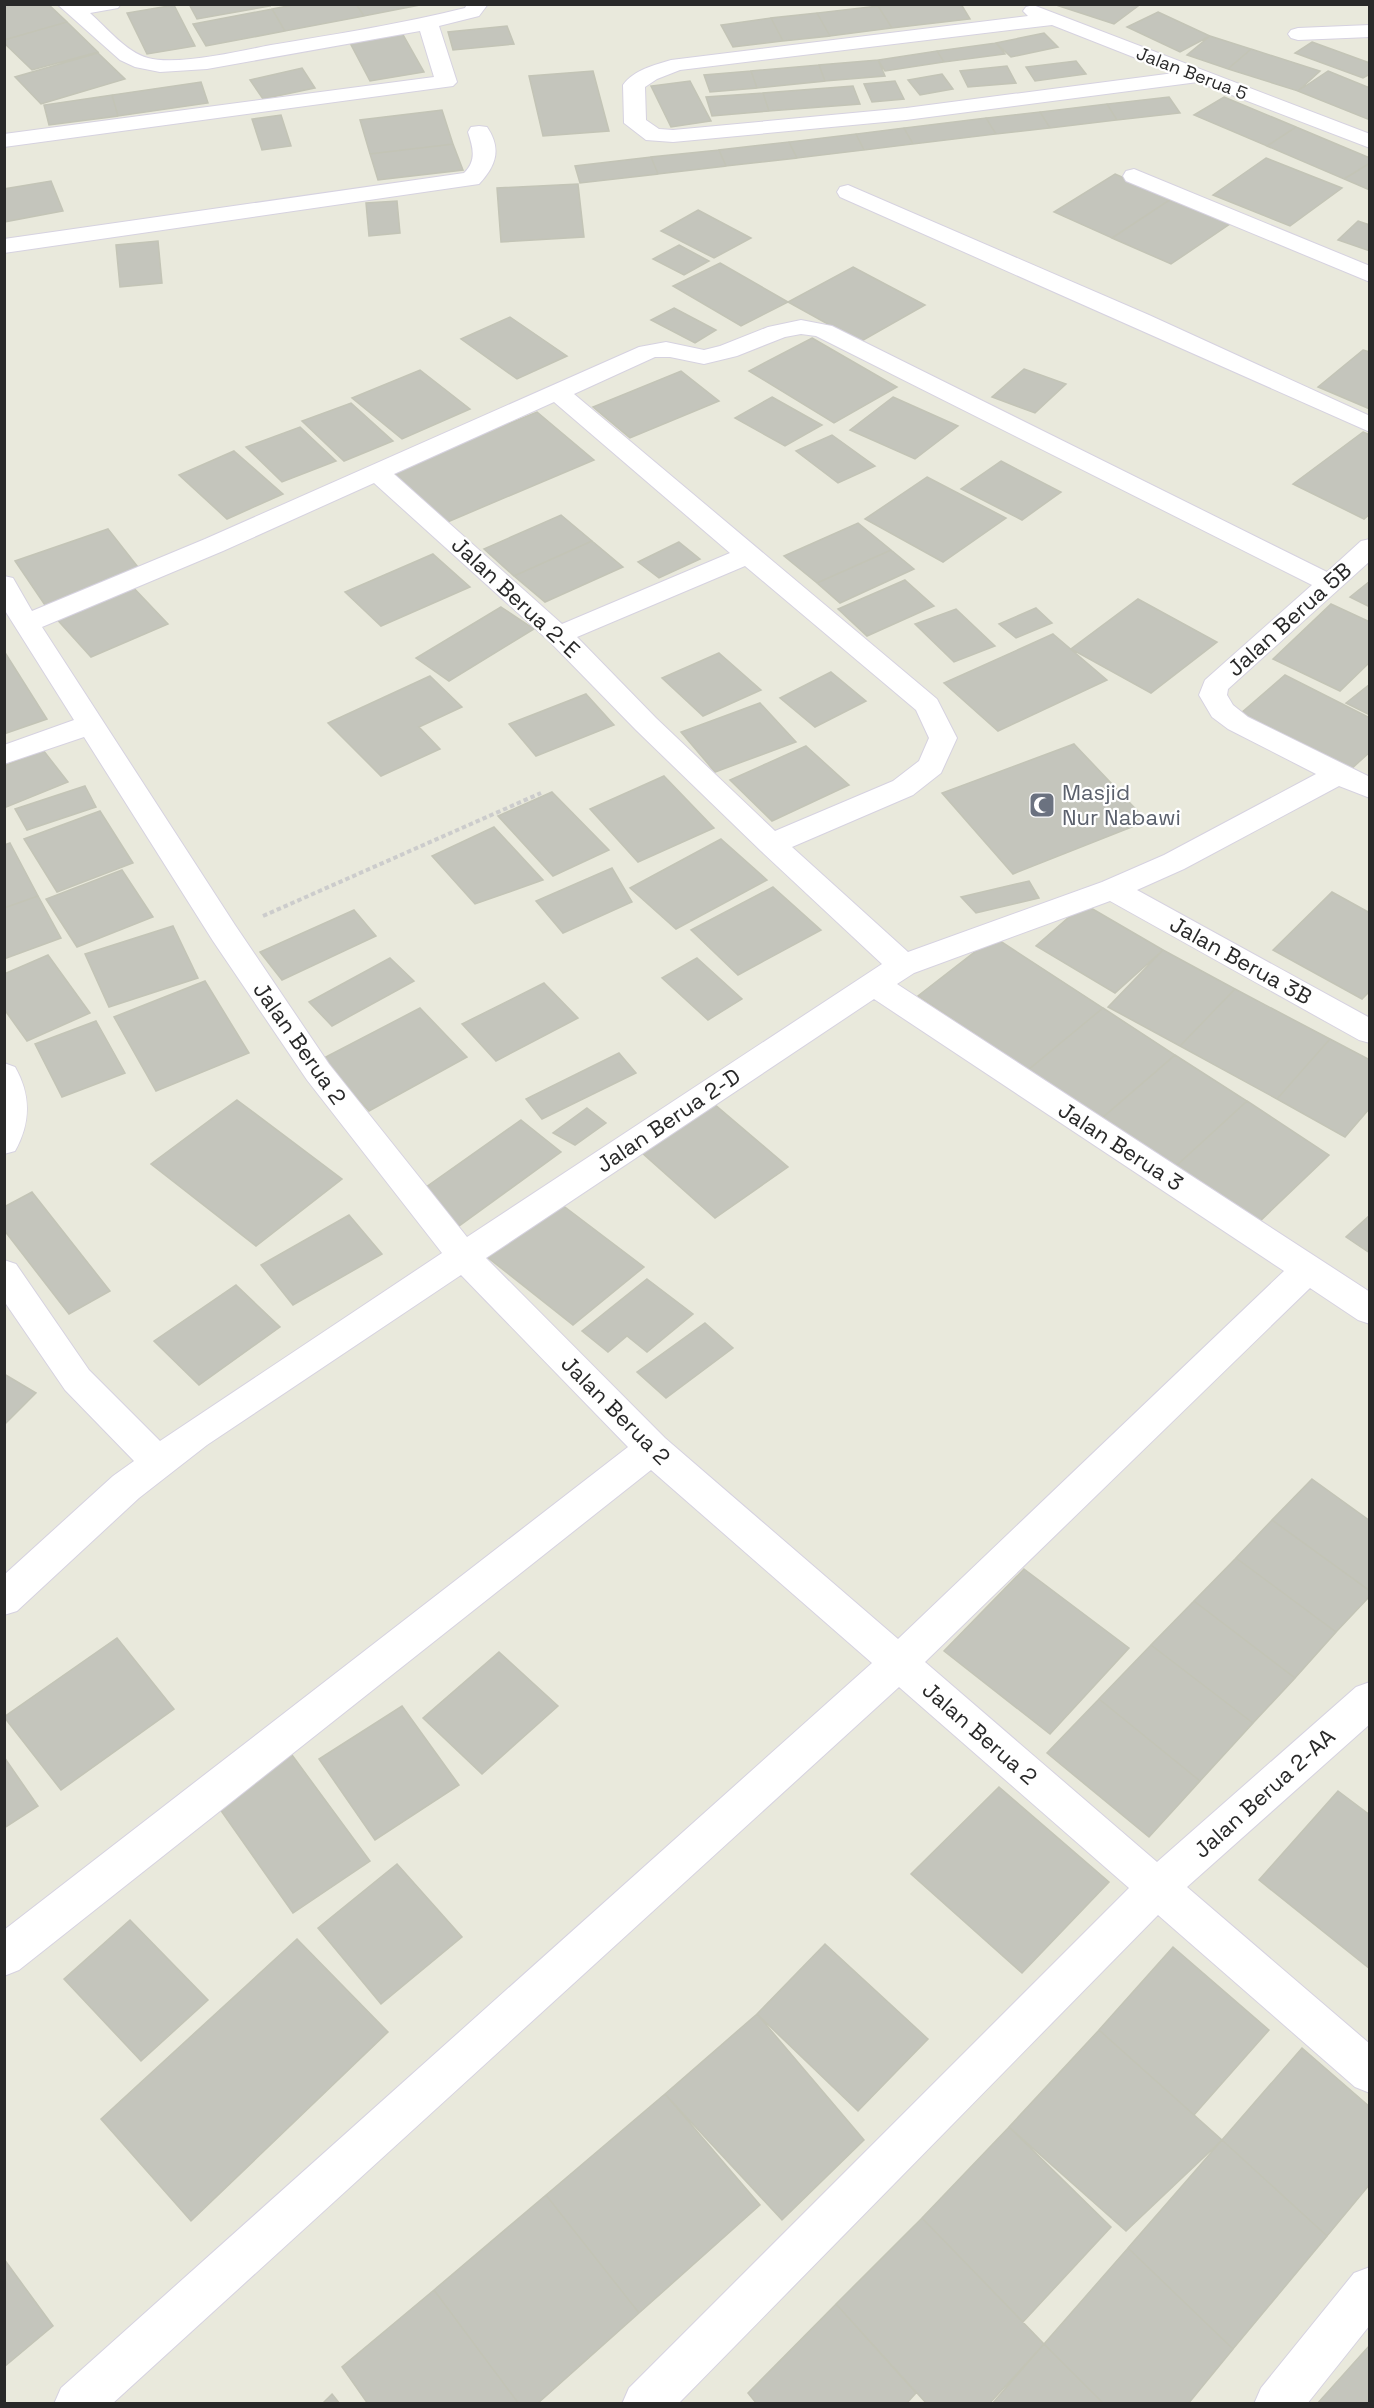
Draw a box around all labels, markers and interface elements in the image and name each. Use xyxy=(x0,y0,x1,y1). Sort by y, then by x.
street label: Jalan Berua 5 xyxy=(1133,41,1251,105)
street label: Jalan Berua 2-E xyxy=(446,530,586,664)
street label: Jalan Berua 5B xyxy=(1221,556,1357,682)
place label: Masjid Nur Nabawi xyxy=(1062,778,1181,831)
mosque icon: Masjid Nur Nabawi xyxy=(1027,790,1057,820)
street label: Jalan Berua 3B xyxy=(1165,910,1317,1010)
street label: Jalan Berua 2 xyxy=(247,976,353,1110)
street label: Jalan Berua 2-D xyxy=(591,1061,745,1179)
street label: Jalan Berua 3 xyxy=(1053,1095,1189,1197)
street label: Jalan Berua 2 xyxy=(555,1349,677,1471)
street label: Jalan Berua 2 xyxy=(917,1675,1043,1791)
street label: Jalan Berua 2-AA xyxy=(1188,1722,1341,1864)

